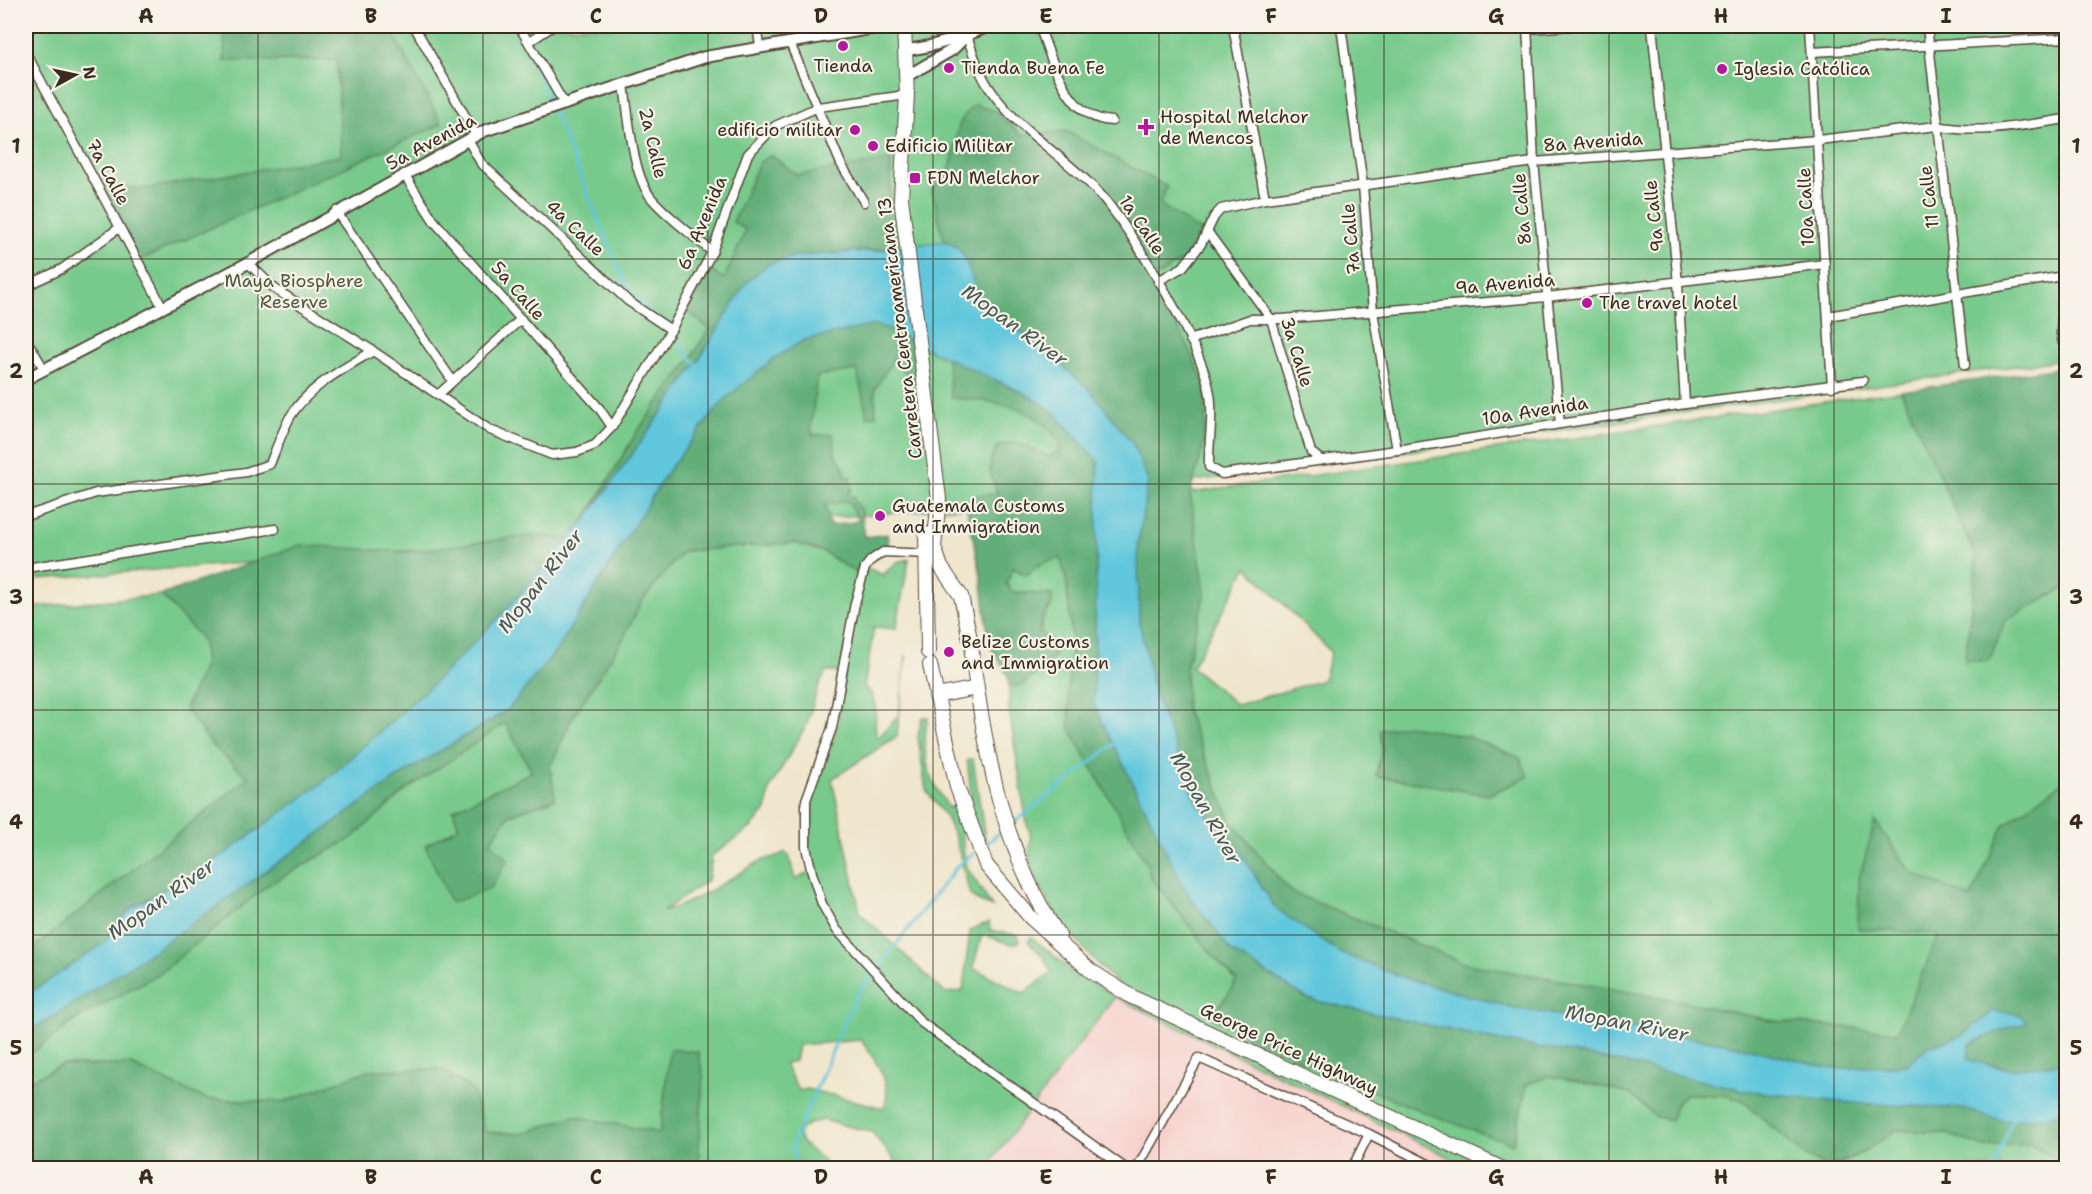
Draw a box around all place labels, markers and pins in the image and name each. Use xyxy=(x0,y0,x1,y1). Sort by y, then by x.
marker: Tienda xyxy=(836,39,850,53)
place label: Tienda xyxy=(813,54,873,78)
place label: Tienda Buena Fe xyxy=(961,56,1105,80)
place label: Iglesia Católica xyxy=(1734,57,1870,81)
marker: Tienda Buena Fe xyxy=(942,61,956,75)
marker: Iglesia Católica xyxy=(1715,62,1729,76)
place label: Hospital Melchor de Mencos xyxy=(1160,105,1309,150)
place label: edificio militar xyxy=(717,118,843,142)
marker: Hospital Melchor de Mencos xyxy=(1137,118,1155,136)
marker: edificio militar xyxy=(848,123,862,137)
place label: Edificio Militar xyxy=(885,134,1013,158)
marker: Edificio Militar xyxy=(866,139,880,153)
place label: FDN Melchor xyxy=(927,166,1040,190)
marker: FDN Melchor xyxy=(908,171,922,185)
place label: The travel hotel xyxy=(1599,291,1738,315)
marker: The travel hotel xyxy=(1580,296,1594,310)
place label: Guatemala Customs and Immigration xyxy=(892,494,1065,539)
marker: Guatemala Customs and Immigration xyxy=(873,509,887,523)
place label: Belize Customs and Immigration xyxy=(961,630,1109,675)
marker: Belize Customs and Immigration xyxy=(942,645,956,659)

